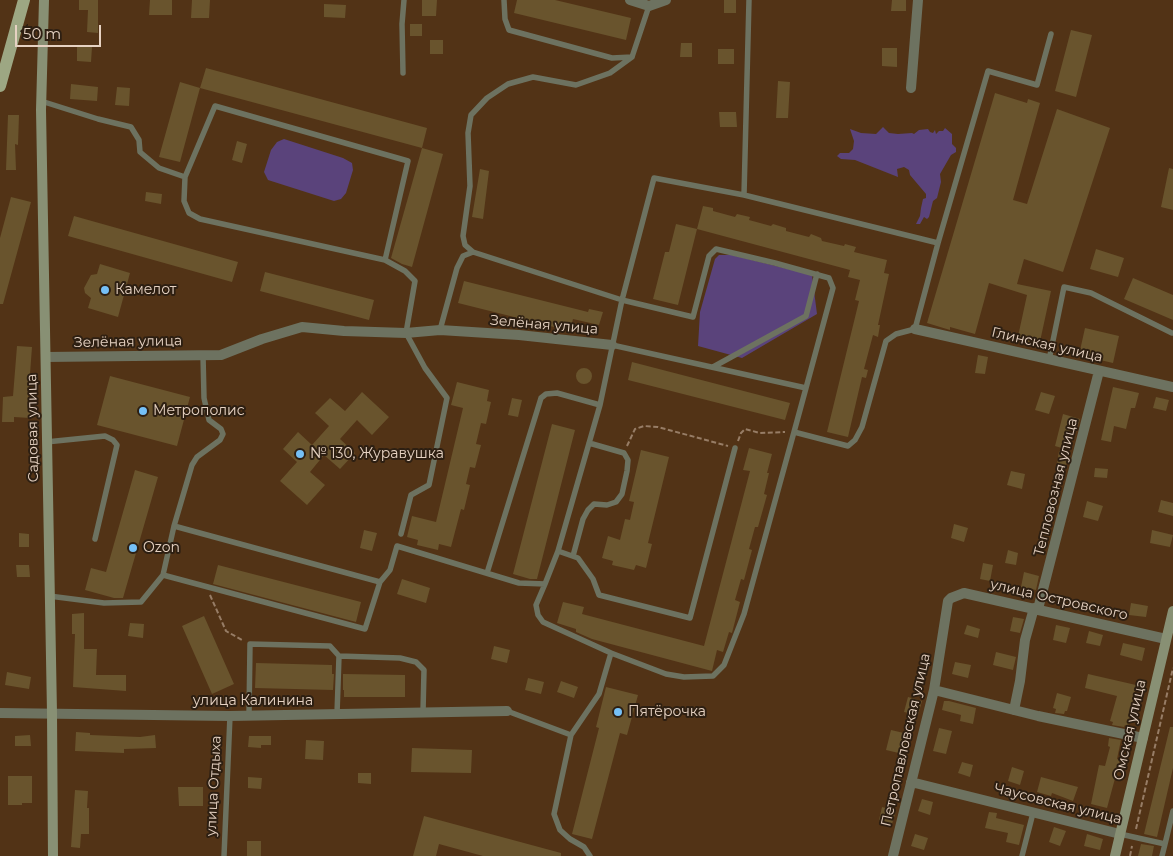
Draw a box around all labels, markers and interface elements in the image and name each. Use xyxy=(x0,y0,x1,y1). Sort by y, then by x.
scale bar xyxy=(18,15,104,47)
text: 50 m xyxy=(23,24,61,43)
place label: Камелот xyxy=(115,282,176,298)
marker: Камелот xyxy=(99,284,111,296)
street label: Зелёная улица xyxy=(489,312,599,338)
street label: Глинская улица xyxy=(990,324,1104,366)
street label: Зелёная улица xyxy=(74,333,182,351)
street label: Садовая улица xyxy=(24,374,42,482)
place label: Метрополис xyxy=(153,403,245,419)
marker: Метрополис xyxy=(137,405,149,417)
street label: Тепловозная улица xyxy=(1031,416,1081,558)
place label: № 130, Журавушка xyxy=(310,446,444,462)
marker: № 130, Журавушка xyxy=(294,448,306,460)
place label: Ozon xyxy=(143,540,180,556)
marker: Ozon xyxy=(127,542,139,554)
street label: улица Островского xyxy=(989,576,1129,624)
street label: Петропавловская улица xyxy=(878,652,934,828)
street label: Омская улица xyxy=(1110,678,1150,782)
street label: улица Калинина xyxy=(193,693,313,709)
place label: Пятёрочка xyxy=(628,704,706,720)
marker: Пятёрочка xyxy=(612,706,624,718)
street label: улица Отдыха xyxy=(203,735,225,837)
street label: Чаусовская улица xyxy=(992,780,1124,828)

